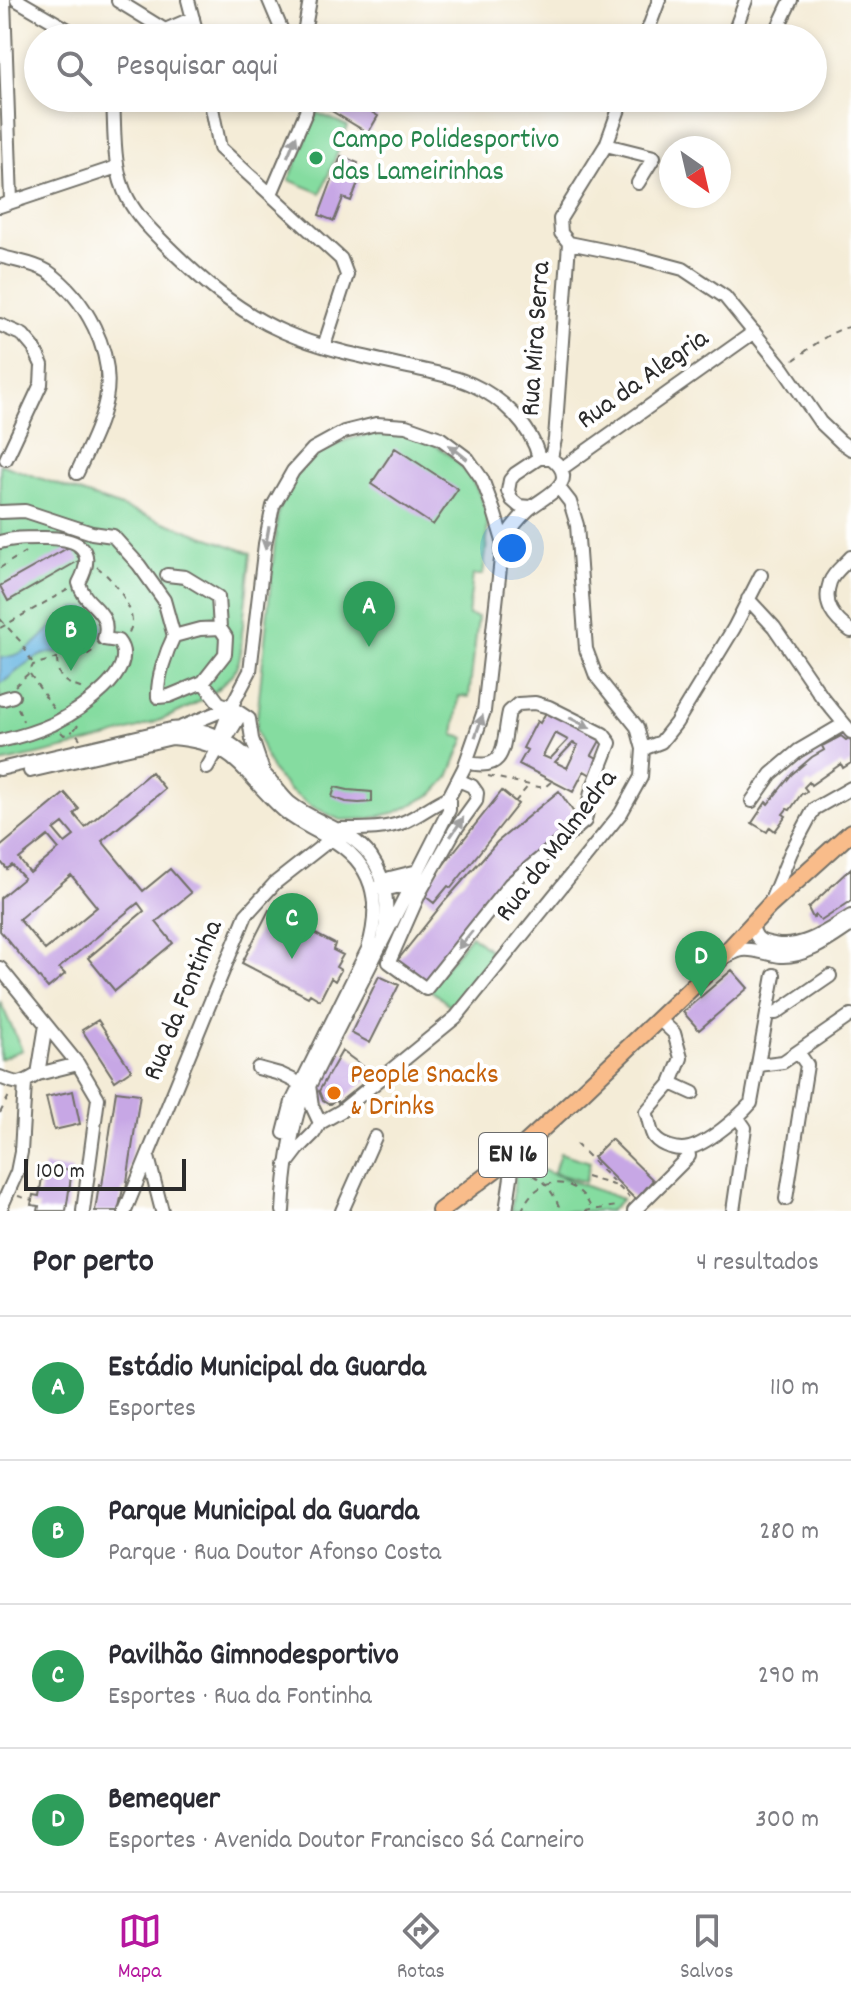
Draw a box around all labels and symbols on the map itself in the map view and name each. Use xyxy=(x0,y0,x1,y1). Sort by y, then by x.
place label: Campo Polidesportivo das Lameirinhas xyxy=(332,122,560,194)
one-way arrow xyxy=(285,134,298,158)
north arrow xyxy=(659,136,731,208)
marker: Campo Polidesportivo das Lameirinhas xyxy=(307,149,325,167)
street label: Rua Mira Serra xyxy=(513,259,563,418)
street label: Rua da Alegria xyxy=(570,320,719,441)
one-way arrow xyxy=(448,445,468,461)
one-way arrow xyxy=(260,526,272,551)
your location xyxy=(492,528,532,568)
pin: A xyxy=(343,581,395,647)
pin: B xyxy=(45,605,97,671)
one-way arrow xyxy=(474,713,486,737)
one-way arrow xyxy=(569,716,592,729)
street label: Rua da Malmedra xyxy=(487,761,629,932)
one-way arrow xyxy=(450,817,465,838)
pin: C xyxy=(266,893,318,959)
street label: Rua da Fontinha xyxy=(135,914,236,1087)
one-way arrow xyxy=(457,930,474,950)
pin: D xyxy=(675,931,727,997)
place label: People Snacks & Drinks xyxy=(350,1057,499,1129)
marker: People Snacks & Drinks xyxy=(325,1084,343,1102)
road number: EN 16 xyxy=(479,1133,547,1177)
scale bar xyxy=(24,1155,186,1191)

